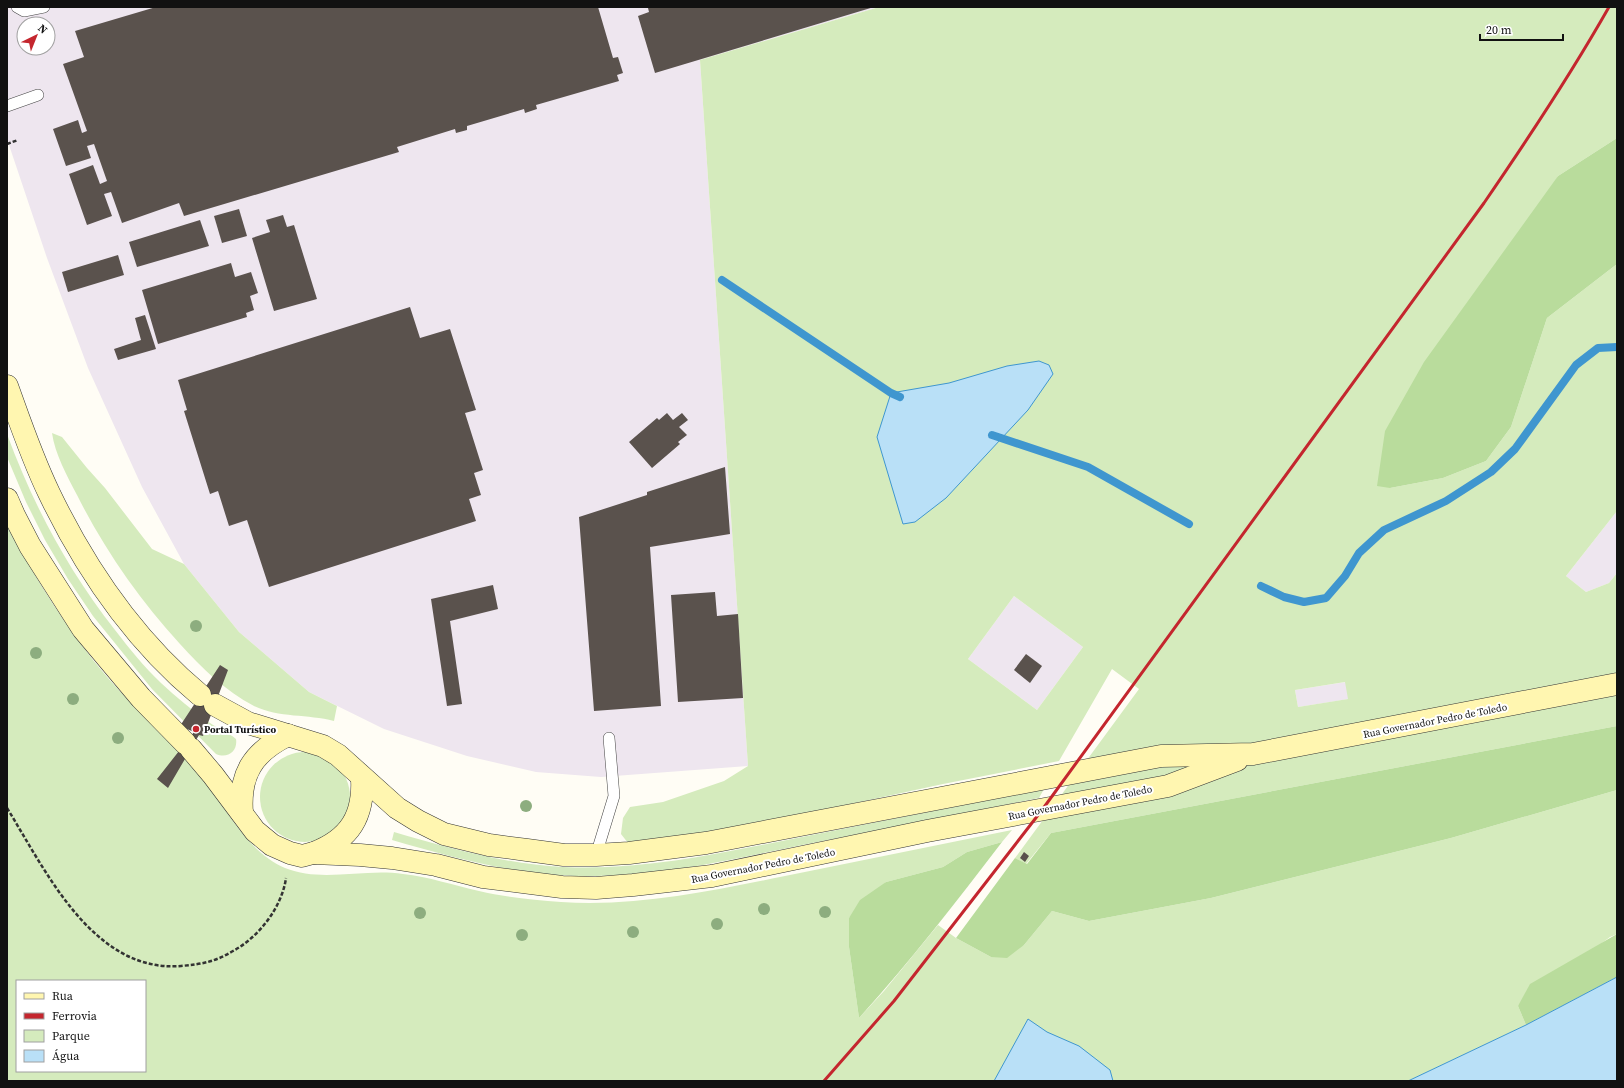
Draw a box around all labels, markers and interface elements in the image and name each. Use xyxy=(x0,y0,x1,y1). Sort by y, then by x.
north arrow xyxy=(16,16,56,56)
scale bar xyxy=(1480,16,1563,42)
text: N xyxy=(34,21,51,37)
text: 20 m xyxy=(1486,22,1512,38)
street label: Rua Governador Pedro de Toledo xyxy=(1362,700,1509,741)
place label: Portal Turístico xyxy=(204,723,277,736)
marker: Portal Turístico xyxy=(191,724,201,734)
street label: Rua Governador Pedro de Toledo xyxy=(1007,782,1154,823)
street label: Rua Governador Pedro de Toledo xyxy=(690,845,837,886)
legend xyxy=(16,980,146,1072)
text: Rua xyxy=(52,988,74,1004)
text: Ferrovia xyxy=(52,1008,98,1024)
text: Parque xyxy=(52,1028,90,1044)
text: Água xyxy=(52,1048,80,1064)

